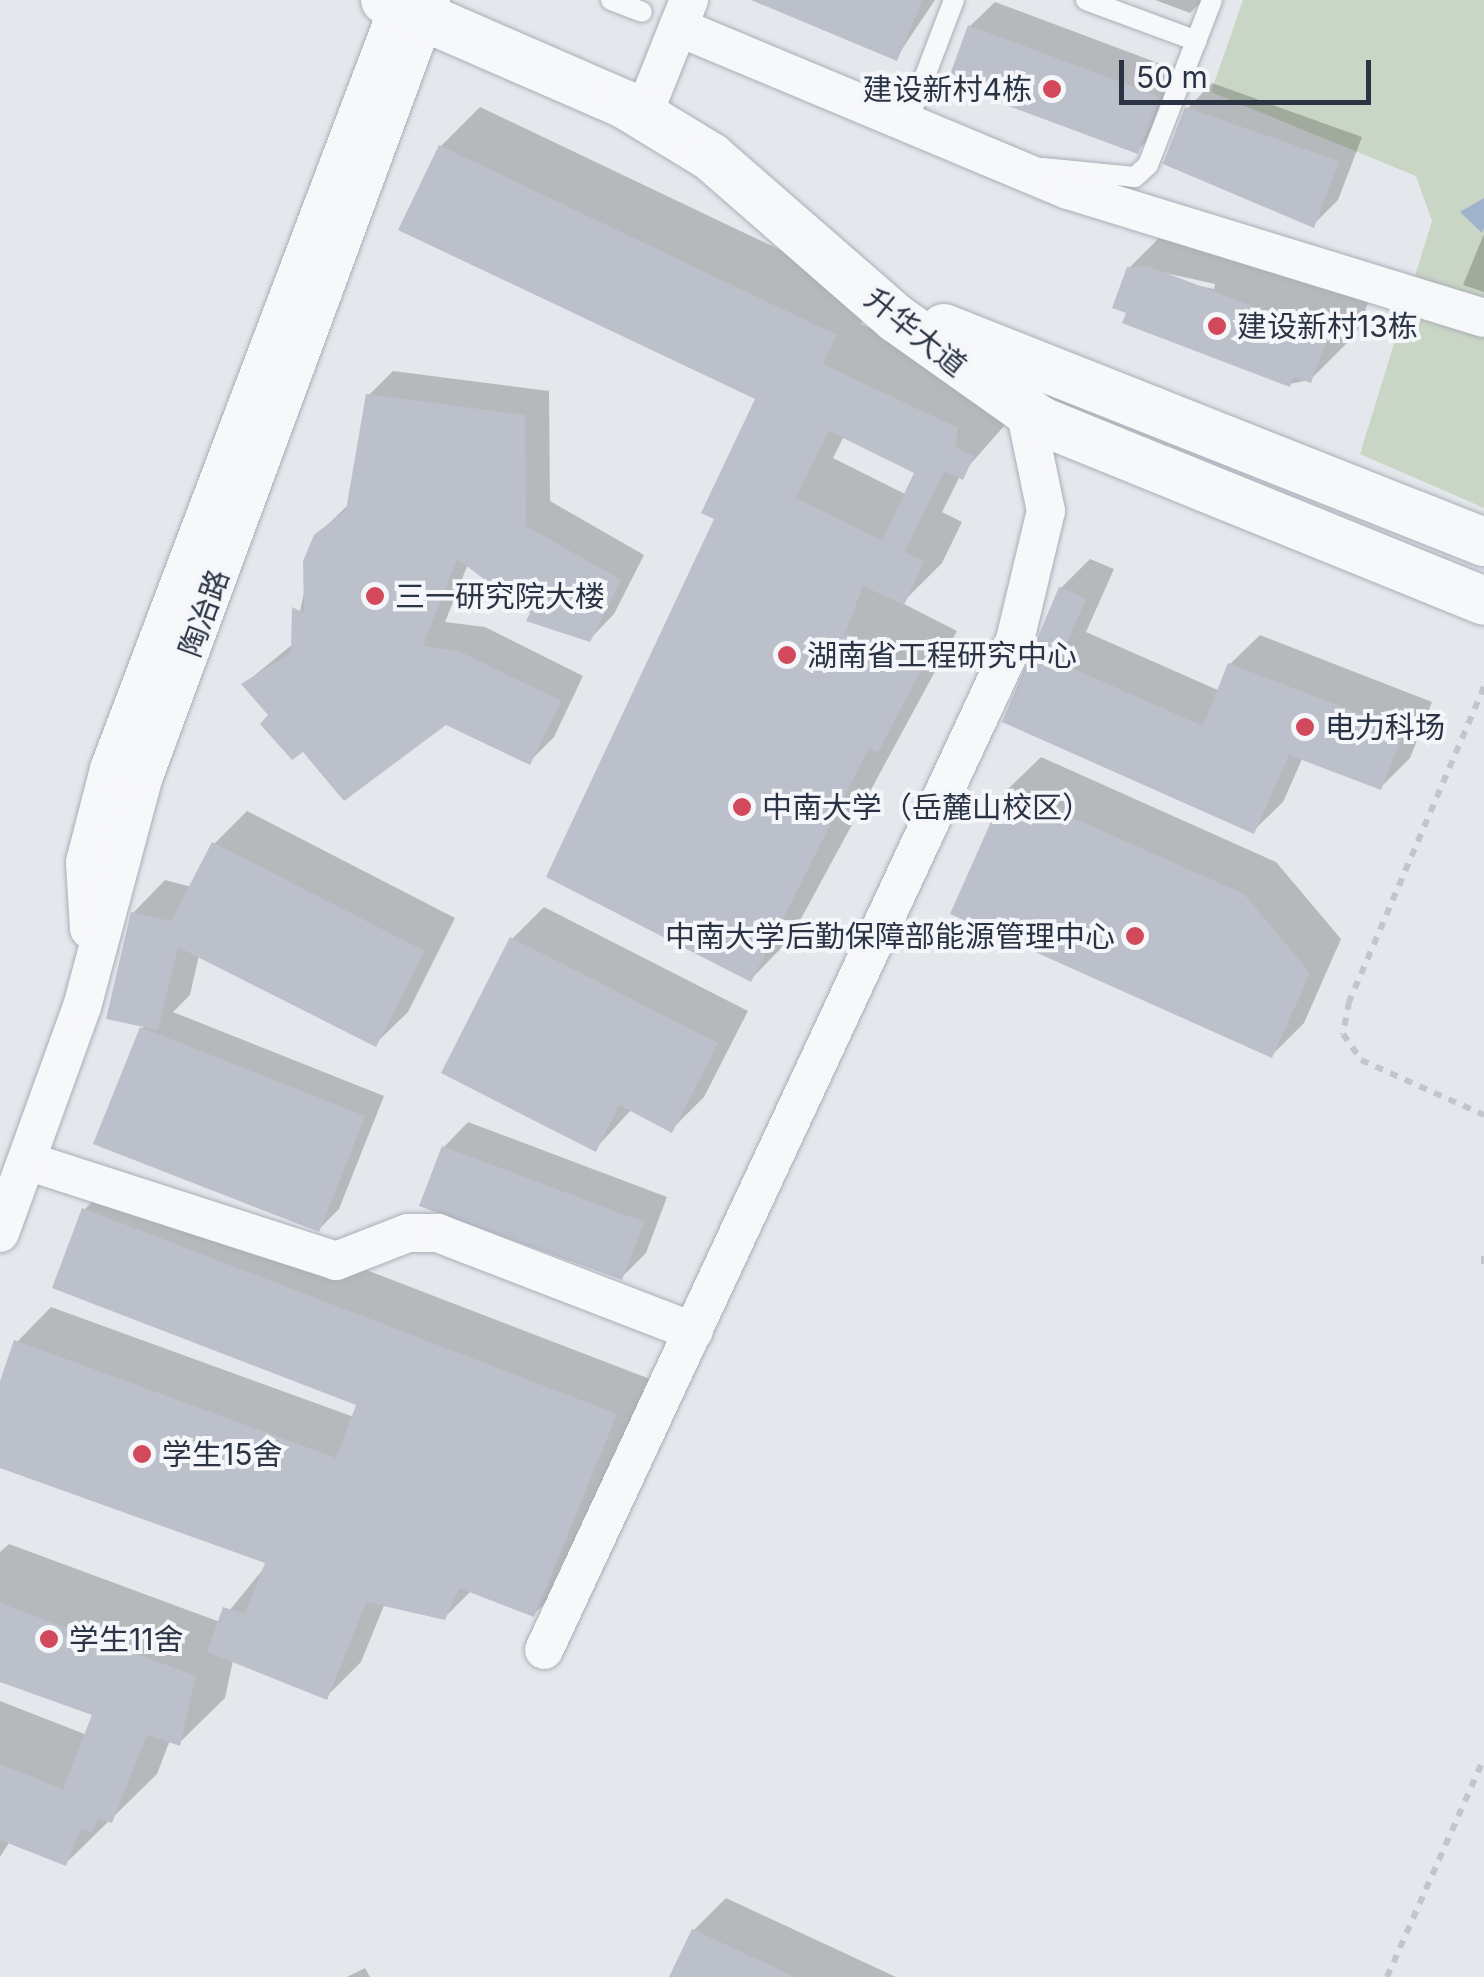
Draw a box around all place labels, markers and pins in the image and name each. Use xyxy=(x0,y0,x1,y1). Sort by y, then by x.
place label: 建设新村4栋 xyxy=(863,71,1032,107)
marker: 建设新村4栋 xyxy=(1041,78,1063,100)
place label: 建设新村13栋 xyxy=(1237,308,1418,344)
marker: 建设新村13栋 xyxy=(1206,315,1228,337)
place label: 三一研究院大楼 xyxy=(395,578,605,614)
marker: 三一研究院大楼 xyxy=(364,585,386,607)
place label: 湖南省工程研究中心 xyxy=(807,637,1077,673)
marker: 湖南省工程研究中心 xyxy=(776,644,798,666)
place label: 电力科场 xyxy=(1325,709,1445,745)
marker: 电力科场 xyxy=(1294,716,1316,738)
place label: 中南大学（岳麓山校区） xyxy=(762,789,1092,825)
marker: 中南大学（岳麓山校区） xyxy=(731,796,753,818)
place label: 中南大学后勤保障部能源管理中心 xyxy=(665,918,1115,954)
marker: 中南大学后勤保障部能源管理中心 xyxy=(1124,925,1146,947)
place label: 学生15舍 xyxy=(162,1436,282,1472)
marker: 学生15舍 xyxy=(131,1443,153,1465)
place label: 学生11舍 xyxy=(69,1621,183,1657)
marker: 学生11舍 xyxy=(38,1628,60,1650)

